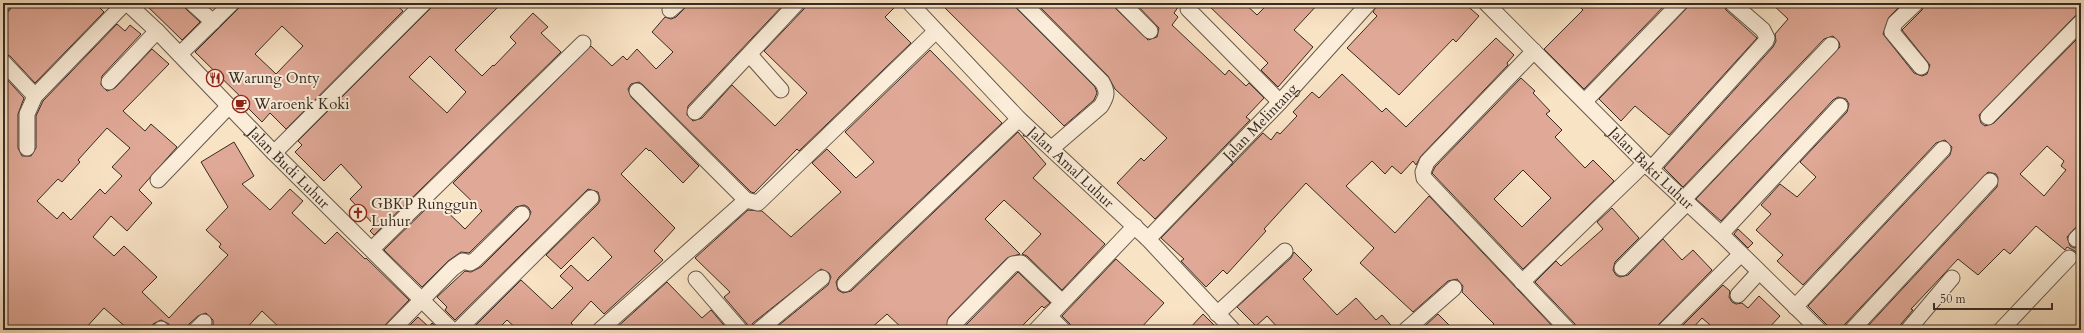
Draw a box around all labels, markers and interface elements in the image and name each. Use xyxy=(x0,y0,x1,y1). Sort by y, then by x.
restaurant icon: Warung Onty xyxy=(205,68,225,88)
place label: Warung Onty xyxy=(227,68,320,88)
street label: Jalan Melintang xyxy=(1217,79,1302,167)
cafe icon: Waroenk Koki xyxy=(231,94,251,114)
place label: Waroenk Koki xyxy=(253,94,350,114)
street label: Jalan Budi Luhur xyxy=(242,121,335,213)
street label: Jalan Amal Luhur xyxy=(1022,121,1119,213)
street label: Jalan Bakti Luhur xyxy=(1603,121,1699,215)
place label: GBKP Runggun Luhur xyxy=(371,194,478,231)
church icon: GBKP Runggun Luhur xyxy=(348,203,368,223)
scale bar xyxy=(1934,285,2052,311)
text: 50 m xyxy=(1940,291,1967,307)

